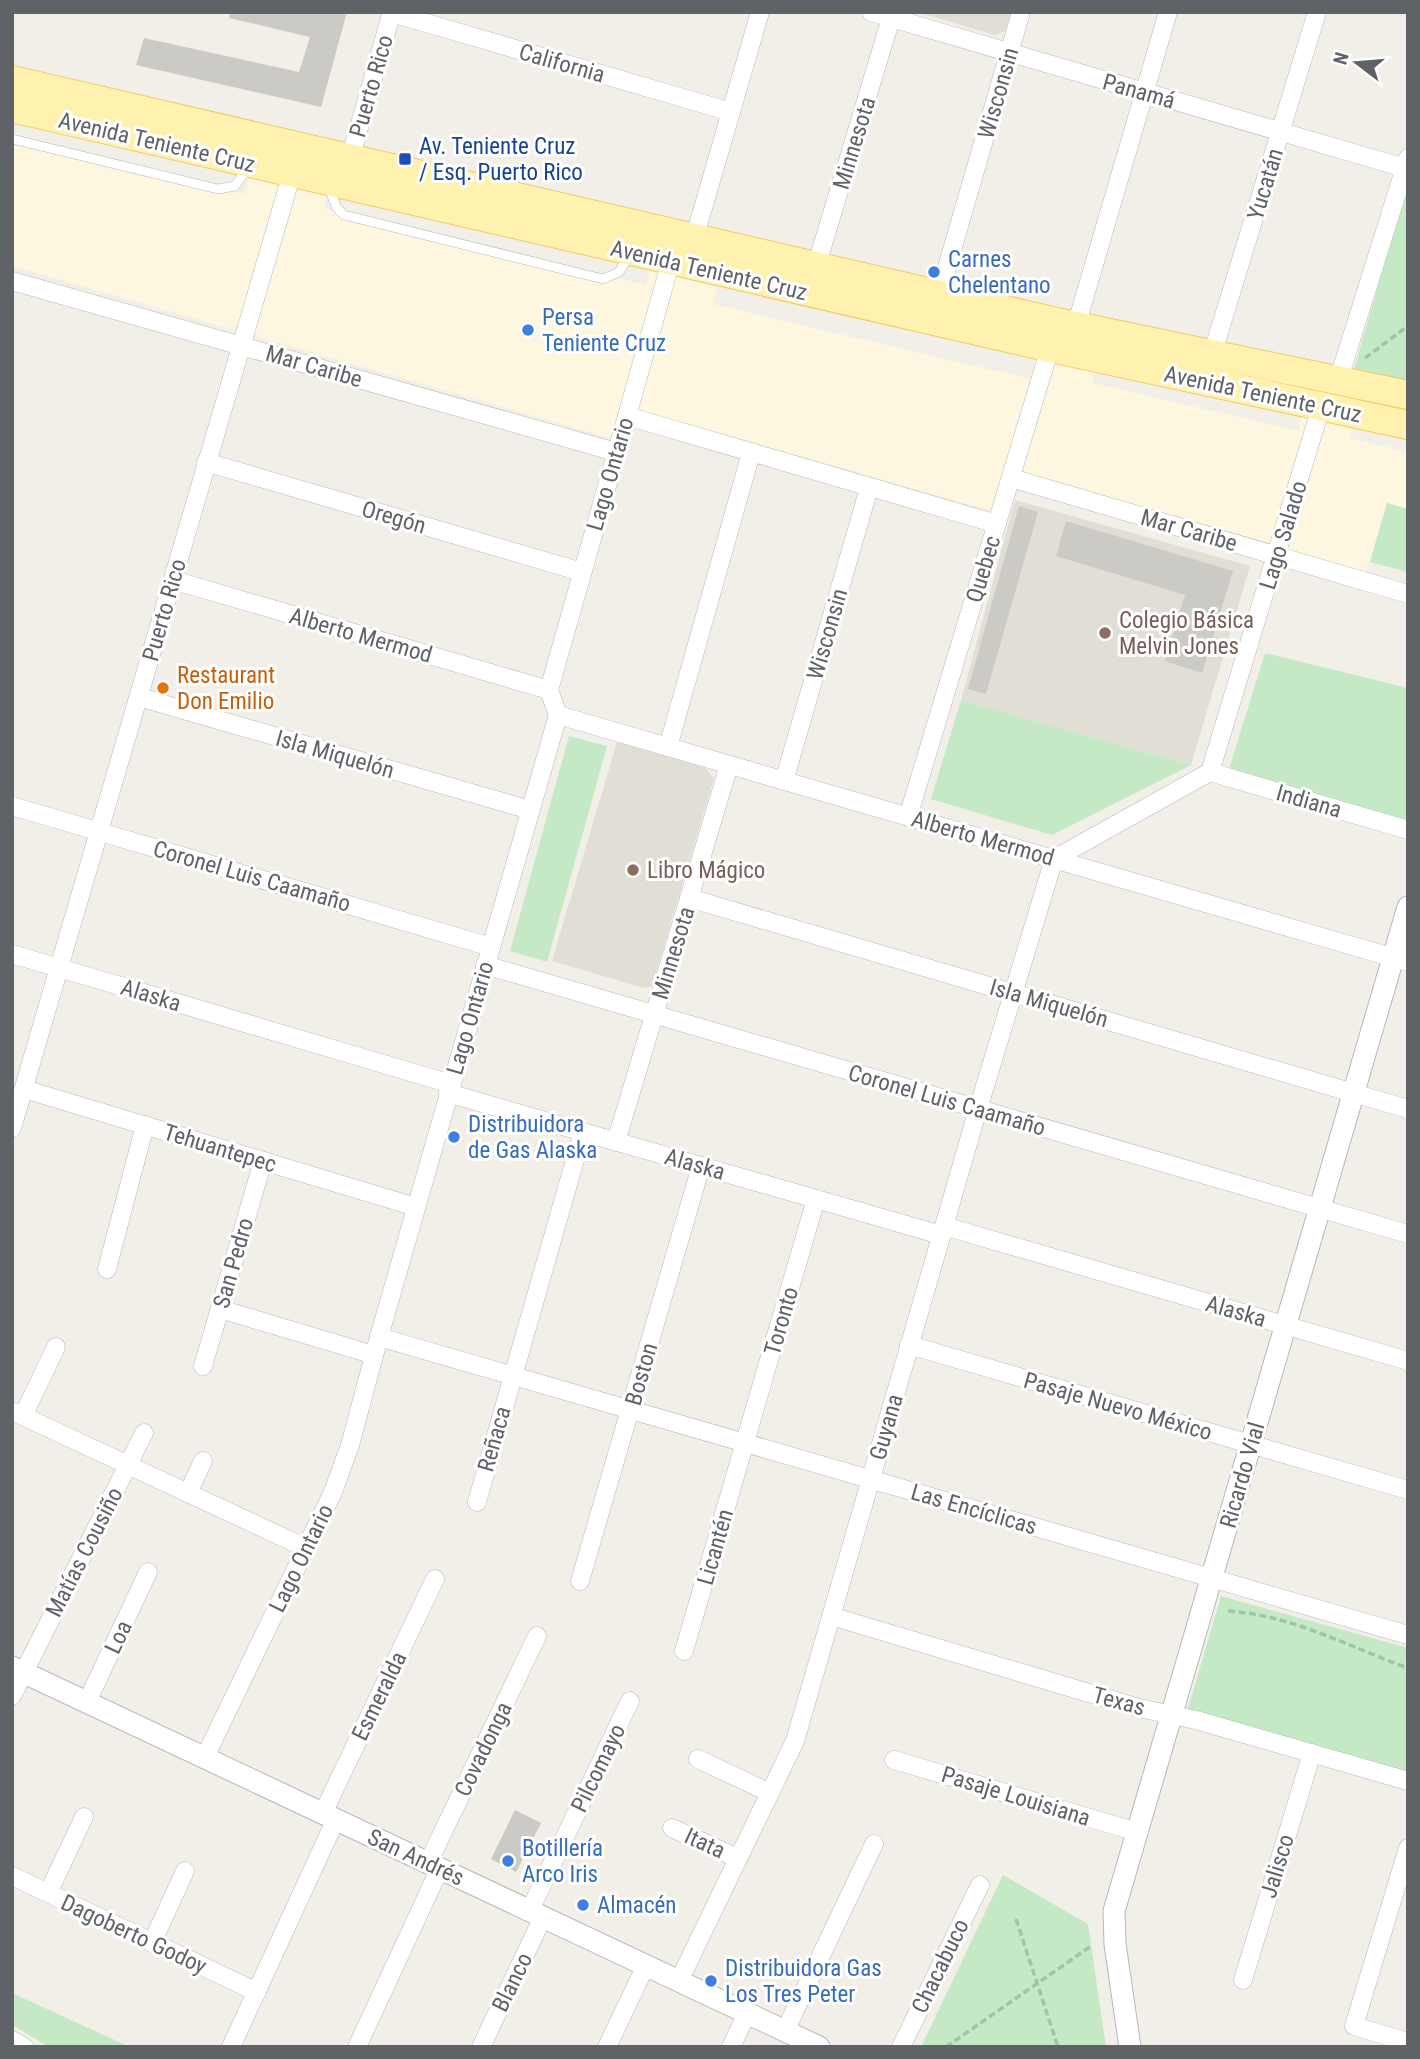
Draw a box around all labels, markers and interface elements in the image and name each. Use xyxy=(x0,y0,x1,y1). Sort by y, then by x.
north arrow xyxy=(1322,28,1392,98)
street label: Puerto Rico xyxy=(344,32,399,140)
street label: California xyxy=(516,38,608,89)
street label: Wisconsin xyxy=(973,44,1024,142)
text: N xyxy=(1328,50,1354,67)
street label: Panamá xyxy=(1100,68,1178,115)
street label: Minnesota xyxy=(828,93,881,193)
street label: Avenida Teniente Cruz xyxy=(56,107,258,178)
place label: Av. Teniente Cruz / Esq. Puerto Rico xyxy=(419,133,583,186)
street label: Yucatán xyxy=(1242,145,1289,223)
marker: Av. Teniente Cruz / Esq. Puerto Rico xyxy=(397,151,413,167)
street label: Avenida Teniente Cruz xyxy=(608,235,810,306)
place label: Carnes Chelentano xyxy=(948,246,1051,299)
marker: Carnes Chelentano xyxy=(926,264,942,280)
place label: Persa Teniente Cruz xyxy=(542,304,666,357)
marker: Persa Teniente Cruz xyxy=(520,322,536,338)
street label: Mar Caribe xyxy=(262,340,365,393)
street label: Avenida Teniente Cruz xyxy=(1162,360,1364,429)
street label: Lago Ontario xyxy=(581,414,640,534)
street label: Lago Salado xyxy=(1254,477,1313,593)
street label: Oregón xyxy=(359,495,429,539)
street label: Mar Caribe xyxy=(1137,504,1240,557)
street label: Quebec xyxy=(961,532,1006,606)
street label: Puerto Rico xyxy=(137,556,192,664)
street label: Wisconsin xyxy=(802,585,853,683)
street label: Alberto Mermod xyxy=(286,602,435,669)
place label: Colegio Básica Melvin Jones xyxy=(1119,607,1254,660)
marker: Colegio Básica Melvin Jones xyxy=(1097,625,1113,641)
place label: Restaurant Don Emilio xyxy=(177,662,275,715)
marker: Restaurant Don Emilio xyxy=(155,680,171,696)
street label: Isla Miquelón xyxy=(273,725,397,784)
street label: Indiana xyxy=(1273,779,1345,824)
street label: Alberto Mermod xyxy=(908,805,1057,872)
street label: Coronel Luis Caamaño xyxy=(150,835,354,918)
place label: Libro Mágico xyxy=(647,857,765,884)
marker: Libro Mágico xyxy=(625,862,641,878)
street label: Minnesota xyxy=(647,903,700,1003)
street label: Lago Ontario xyxy=(441,958,500,1078)
street label: Alaska xyxy=(118,974,184,1017)
street label: Isla Miquelón xyxy=(987,974,1111,1033)
street label: Coronel Luis Caamaño xyxy=(845,1059,1049,1142)
place label: Distribuidora de Gas Alaska xyxy=(468,1111,597,1164)
street label: Tehuantepec xyxy=(160,1119,279,1178)
marker: Distribuidora de Gas Alaska xyxy=(446,1129,462,1145)
street label: Alaska xyxy=(662,1143,728,1186)
street label: San Pedro xyxy=(208,1215,259,1311)
street label: Toronto xyxy=(759,1284,804,1359)
street label: Alaska xyxy=(1203,1290,1269,1333)
street label: Boston xyxy=(620,1340,663,1409)
street label: Pasaje Nuevo México xyxy=(1021,1367,1215,1446)
street label: Guyana xyxy=(864,1391,909,1463)
street label: Reñaca xyxy=(472,1403,517,1475)
street label: Ricardo Vial xyxy=(1215,1419,1270,1531)
street label: Las Encíclicas xyxy=(908,1479,1040,1540)
street label: Matías Cousiño xyxy=(40,1483,129,1621)
street label: Lago Ontario xyxy=(264,1500,339,1617)
street label: Licantén xyxy=(692,1506,739,1588)
street label: Loa xyxy=(99,1616,138,1658)
street label: Esmeralda xyxy=(346,1647,412,1745)
street label: Texas xyxy=(1090,1682,1148,1721)
street label: Covadonga xyxy=(449,1698,518,1801)
street label: Pilcomayo xyxy=(566,1720,631,1817)
street label: Pasaje Louisiana xyxy=(938,1761,1094,1832)
street label: Itata xyxy=(680,1822,729,1864)
street label: San Andrés xyxy=(363,1823,468,1892)
street label: Jalisco xyxy=(1255,1831,1300,1901)
place label: Botillería Arco Iris xyxy=(522,1835,603,1888)
marker: Botillería Arco Iris xyxy=(500,1853,516,1869)
street label: Dagoberto Godoy xyxy=(57,1889,211,1980)
place label: Almacén xyxy=(597,1892,676,1919)
marker: Almacén xyxy=(575,1897,591,1913)
street label: Chacabuco xyxy=(906,1915,975,2018)
street label: Blanco xyxy=(487,1948,538,2016)
place label: Distribuidora Gas Los Tres Peter xyxy=(725,1955,882,2008)
marker: Distribuidora Gas Los Tres Peter xyxy=(703,1973,719,1989)

